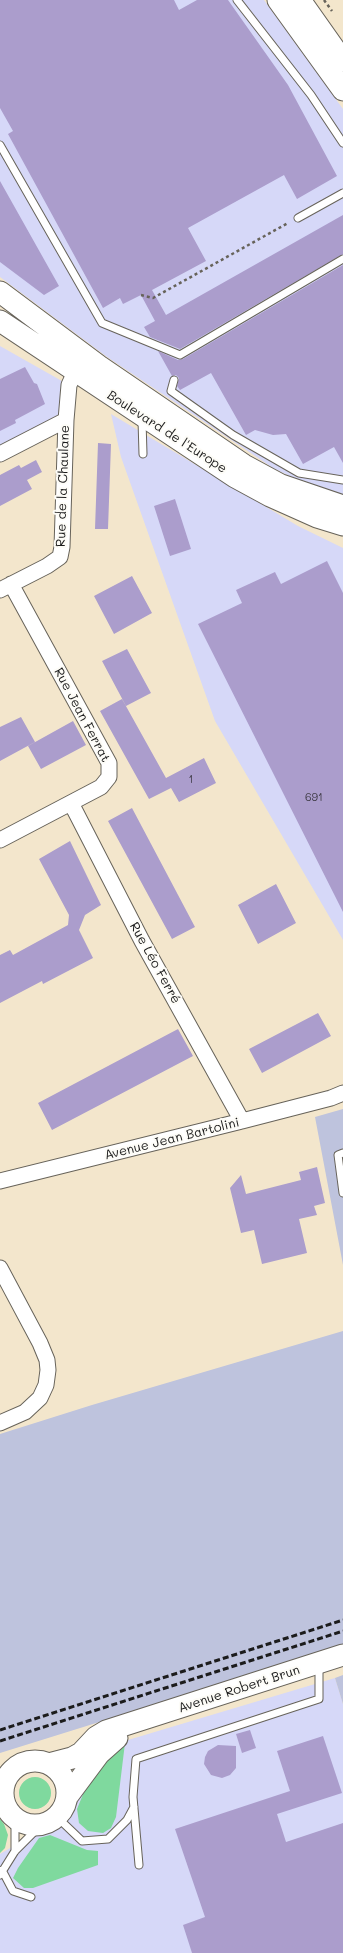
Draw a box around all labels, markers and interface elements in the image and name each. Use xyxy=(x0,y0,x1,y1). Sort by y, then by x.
street label: Boulevard de l'Europe xyxy=(104,387,230,477)
street label: Rue de la Chaulane xyxy=(53,425,73,547)
street label: Rue Jean Ferrat xyxy=(51,665,113,765)
house number: 1 xyxy=(189,773,193,787)
house number: 691 xyxy=(305,791,323,805)
street label: Rue Léo Ferré xyxy=(126,920,184,1006)
street label: Avenue Jean Bartolini xyxy=(103,1115,241,1163)
street label: Avenue Robert Brun xyxy=(176,1662,302,1716)

